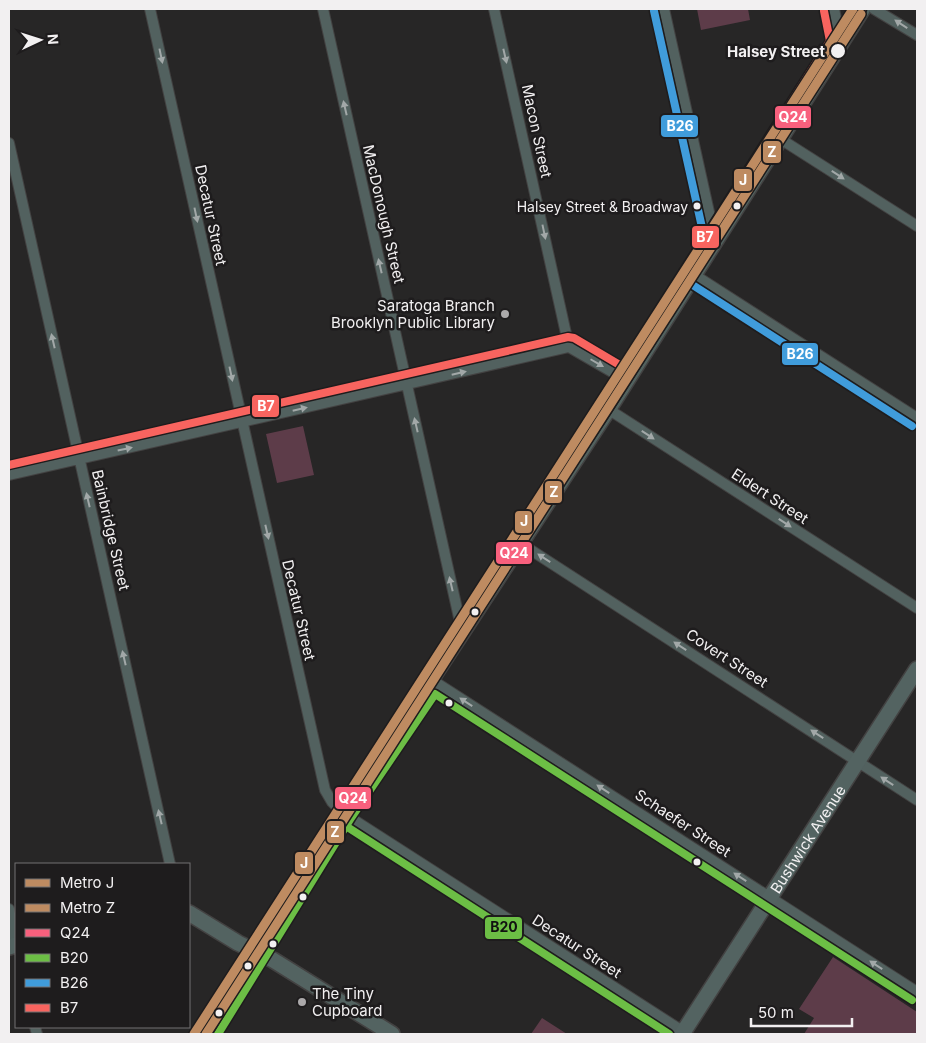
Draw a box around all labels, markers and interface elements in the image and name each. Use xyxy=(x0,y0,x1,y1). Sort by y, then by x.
north arrow xyxy=(15,15,65,65)
one-way arrow xyxy=(894,20,907,29)
text: N xyxy=(45,33,62,45)
place label: Halsey Street xyxy=(727,42,825,61)
marker: Halsey Street xyxy=(829,42,847,60)
one-way arrow xyxy=(157,49,165,64)
one-way arrow xyxy=(501,49,509,64)
street label: Macon Street xyxy=(518,83,556,179)
one-way arrow xyxy=(341,100,349,115)
line badge: Q24 xyxy=(774,105,812,129)
text: Q24 xyxy=(779,108,807,125)
line badge: B26 xyxy=(660,114,699,138)
text: B26 xyxy=(666,117,694,134)
line badge: Z xyxy=(762,140,782,164)
street label: MacDonough Street xyxy=(359,143,409,285)
text: Z xyxy=(767,143,777,160)
street label: Decatur Street xyxy=(191,163,231,267)
line badge: J xyxy=(733,168,753,192)
text: J xyxy=(739,171,747,188)
one-way arrow xyxy=(832,171,845,180)
place label: Halsey Street & Broadway xyxy=(517,198,688,215)
marker: Halsey Street & Broadway xyxy=(692,201,702,211)
unlabelled marker xyxy=(732,201,742,211)
one-way arrow xyxy=(192,207,200,223)
one-way arrow xyxy=(540,225,548,241)
line badge: B7 xyxy=(691,225,720,249)
text: B7 xyxy=(696,228,714,245)
one-way arrow xyxy=(376,259,384,274)
place label: Saratoga Branch Brooklyn Public Library xyxy=(331,296,496,332)
marker: Saratoga Branch Brooklyn Public Library xyxy=(499,308,511,320)
one-way arrow xyxy=(49,333,57,348)
line badge: B26 xyxy=(781,342,819,366)
text: B26 xyxy=(786,345,814,362)
one-way arrow xyxy=(591,359,604,368)
one-way arrow xyxy=(227,366,235,381)
one-way arrow xyxy=(451,369,466,377)
line badge: B7 xyxy=(251,394,280,418)
text: B7 xyxy=(257,397,275,414)
one-way arrow xyxy=(293,405,309,413)
one-way arrow xyxy=(412,417,420,433)
one-way arrow xyxy=(642,431,655,440)
one-way arrow xyxy=(117,445,132,453)
street label: Eldert Street xyxy=(728,464,812,528)
street label: Bainbridge Street xyxy=(88,468,134,592)
line badge: Z xyxy=(544,480,563,504)
text: Z xyxy=(549,483,559,500)
one-way arrow xyxy=(84,491,92,507)
line badge: J xyxy=(514,510,533,534)
text: J xyxy=(520,512,528,529)
one-way arrow xyxy=(778,519,792,528)
one-way arrow xyxy=(263,525,271,541)
line badge: Q24 xyxy=(495,541,533,565)
text: Q24 xyxy=(500,544,528,561)
one-way arrow xyxy=(537,553,551,563)
street label: Decatur Street xyxy=(278,558,320,662)
one-way arrow xyxy=(447,576,455,591)
unlabelled marker xyxy=(470,607,480,617)
street label: Covert Street xyxy=(682,624,772,692)
one-way arrow xyxy=(674,641,687,651)
one-way arrow xyxy=(120,651,128,666)
one-way arrow xyxy=(460,697,473,706)
unlabelled marker xyxy=(444,698,454,708)
one-way arrow xyxy=(810,729,824,739)
one-way arrow xyxy=(881,776,894,785)
street label: Bushwick Avenue xyxy=(766,781,849,897)
one-way arrow xyxy=(596,785,610,794)
street label: Schaefer Street xyxy=(632,785,734,861)
line badge: Q24 xyxy=(334,786,372,810)
text: Q24 xyxy=(339,789,367,806)
one-way arrow xyxy=(155,808,163,824)
line badge: Z xyxy=(326,820,345,844)
text: Z xyxy=(330,823,340,840)
line badge: J xyxy=(294,851,314,875)
text: J xyxy=(300,854,308,871)
unlabelled marker xyxy=(692,857,702,867)
legend xyxy=(15,863,190,1028)
one-way arrow xyxy=(733,872,746,882)
text: Metro J xyxy=(60,873,114,892)
unlabelled marker xyxy=(298,892,308,902)
text: Metro Z xyxy=(60,898,115,917)
street label: Decatur Street xyxy=(529,910,625,982)
line badge: B20 xyxy=(484,916,523,940)
text: B20 xyxy=(490,918,518,935)
text: Q24 xyxy=(60,923,90,942)
unlabelled marker xyxy=(268,939,278,949)
text: B20 xyxy=(60,948,88,967)
one-way arrow xyxy=(870,960,883,970)
unlabelled marker xyxy=(243,961,253,971)
text: B26 xyxy=(60,973,88,992)
place label: The Tiny Cupboard xyxy=(312,984,382,1020)
marker: The Tiny Cupboard xyxy=(296,996,308,1008)
scale bar xyxy=(751,996,852,1028)
text: B7 xyxy=(60,998,78,1017)
text: 50 m xyxy=(758,1003,794,1022)
unlabelled marker xyxy=(214,1008,224,1018)

